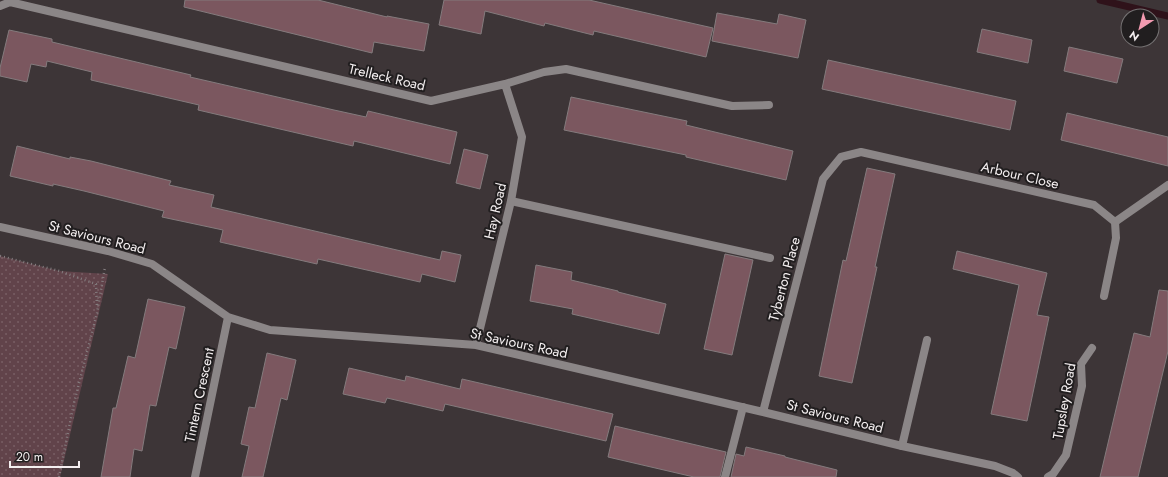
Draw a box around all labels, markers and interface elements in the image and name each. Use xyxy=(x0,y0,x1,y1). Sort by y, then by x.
north arrow xyxy=(1120,8,1160,48)
text: N xyxy=(1126,27,1142,45)
street label: Trelleck Road xyxy=(347,58,427,96)
street label: Arbour Close xyxy=(979,156,1061,194)
street label: Hay Road xyxy=(479,181,511,241)
street label: St Saviours Road xyxy=(46,215,148,259)
street label: Tyberton Place xyxy=(763,235,805,323)
street label: St Saviours Road xyxy=(468,323,570,363)
street label: Tintern Crescent xyxy=(179,345,219,444)
street label: Tupsley Road xyxy=(1047,361,1081,441)
street label: St Saviours Road xyxy=(784,394,886,438)
scale bar xyxy=(10,443,79,469)
text: 20 m xyxy=(16,448,43,466)

